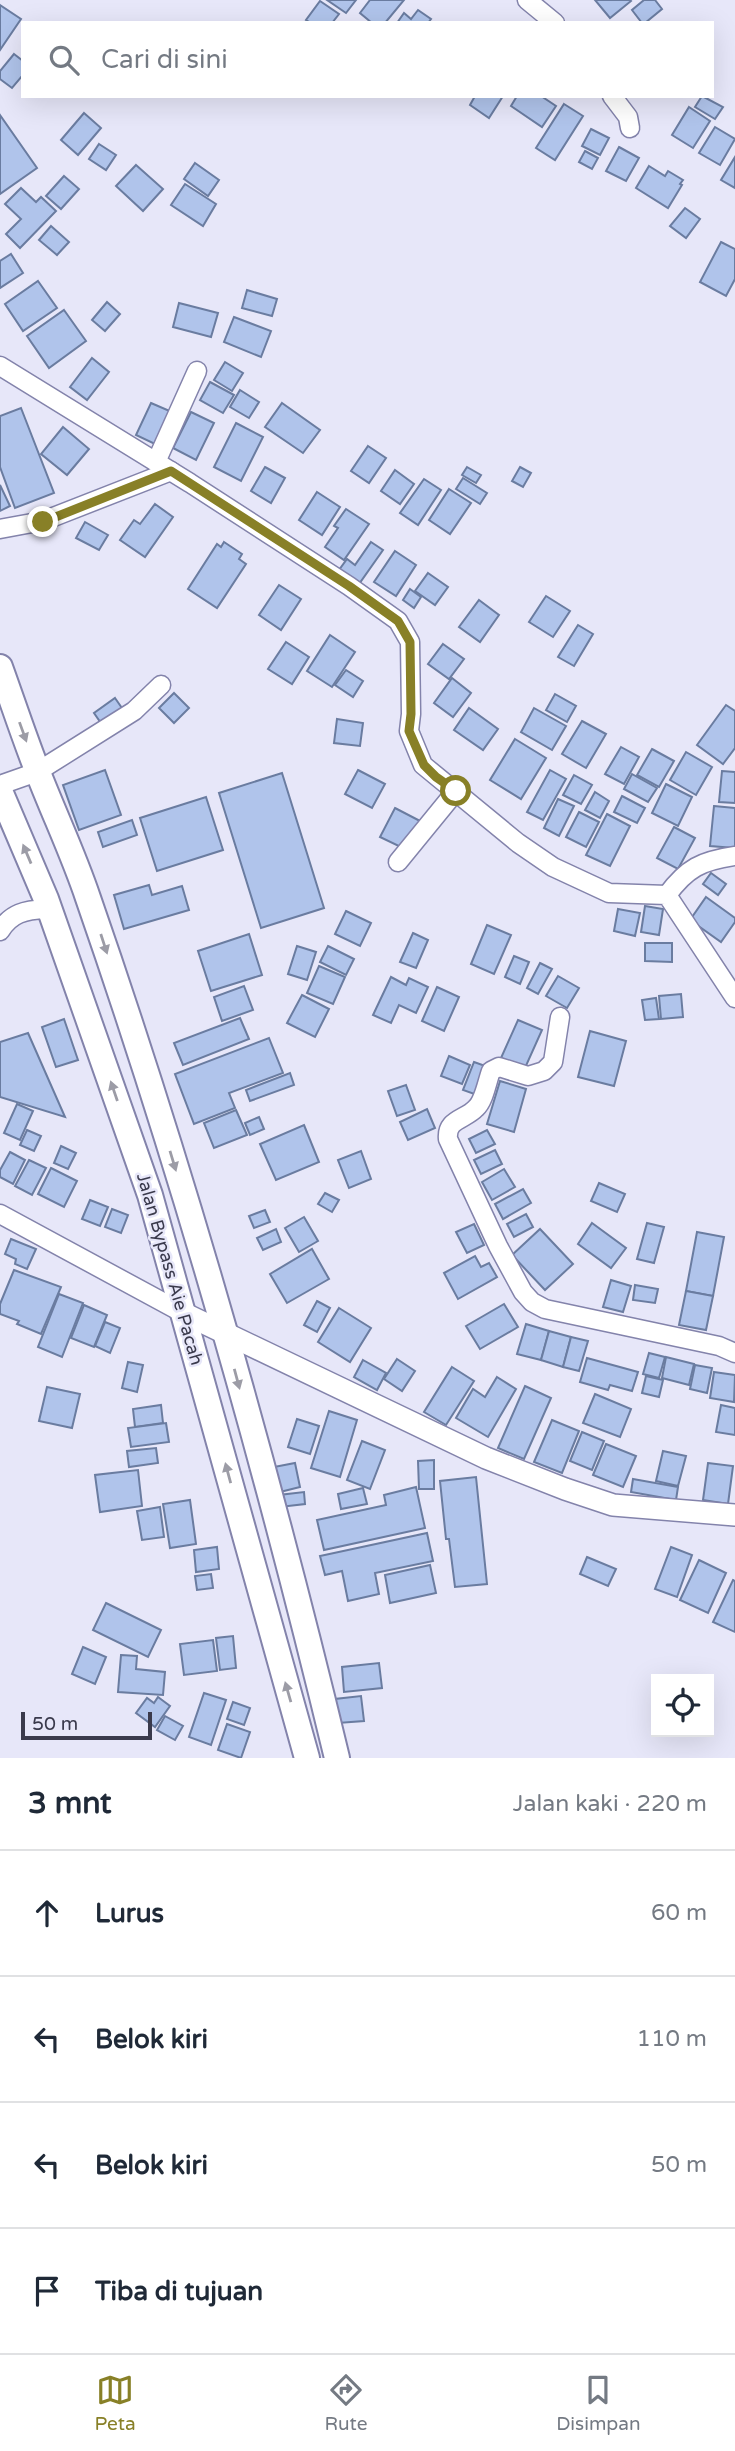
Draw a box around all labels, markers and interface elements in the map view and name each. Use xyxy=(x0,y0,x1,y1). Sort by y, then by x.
search box xyxy=(21,21,714,98)
icon: search xyxy=(45,41,83,79)
text: Cari di sini xyxy=(101,44,228,75)
route end xyxy=(27,506,58,537)
one-way arrow xyxy=(18,721,29,742)
route start xyxy=(440,775,471,806)
one-way arrow xyxy=(21,844,32,865)
one-way arrow xyxy=(99,934,109,955)
one-way arrow xyxy=(108,1080,119,1101)
one-way arrow xyxy=(169,1150,179,1171)
street label: Jalan Bypass Aie Pacah xyxy=(132,1170,208,1368)
one-way arrow xyxy=(233,1369,243,1390)
one-way arrow xyxy=(222,1462,233,1484)
map controls xyxy=(651,1674,714,1737)
button: locate xyxy=(651,1674,714,1737)
one-way arrow xyxy=(283,1682,293,1703)
scale bar xyxy=(21,1709,152,1741)
text: 50 m xyxy=(32,1713,78,1735)
text: 3 mnt xyxy=(28,1785,112,1822)
text: Jalan kaki · 220 m xyxy=(513,1790,707,1818)
icon: ahead xyxy=(28,1894,66,1932)
text: Lurus xyxy=(95,1898,164,1929)
text: 60 m xyxy=(651,1899,707,1927)
icon: left xyxy=(28,2020,66,2058)
text: Belok kiri xyxy=(95,2024,208,2055)
text: 110 m xyxy=(637,2025,707,2053)
icon: left xyxy=(28,2146,66,2184)
text: Belok kiri xyxy=(95,2150,208,2181)
text: 50 m xyxy=(651,2151,707,2179)
icon: arrive xyxy=(28,2272,66,2310)
text: Tiba di tujuan xyxy=(95,2276,263,2307)
tab: Peta xyxy=(94,2371,136,2435)
tab: Rute xyxy=(324,2371,367,2435)
tab: Disimpan xyxy=(556,2371,641,2435)

